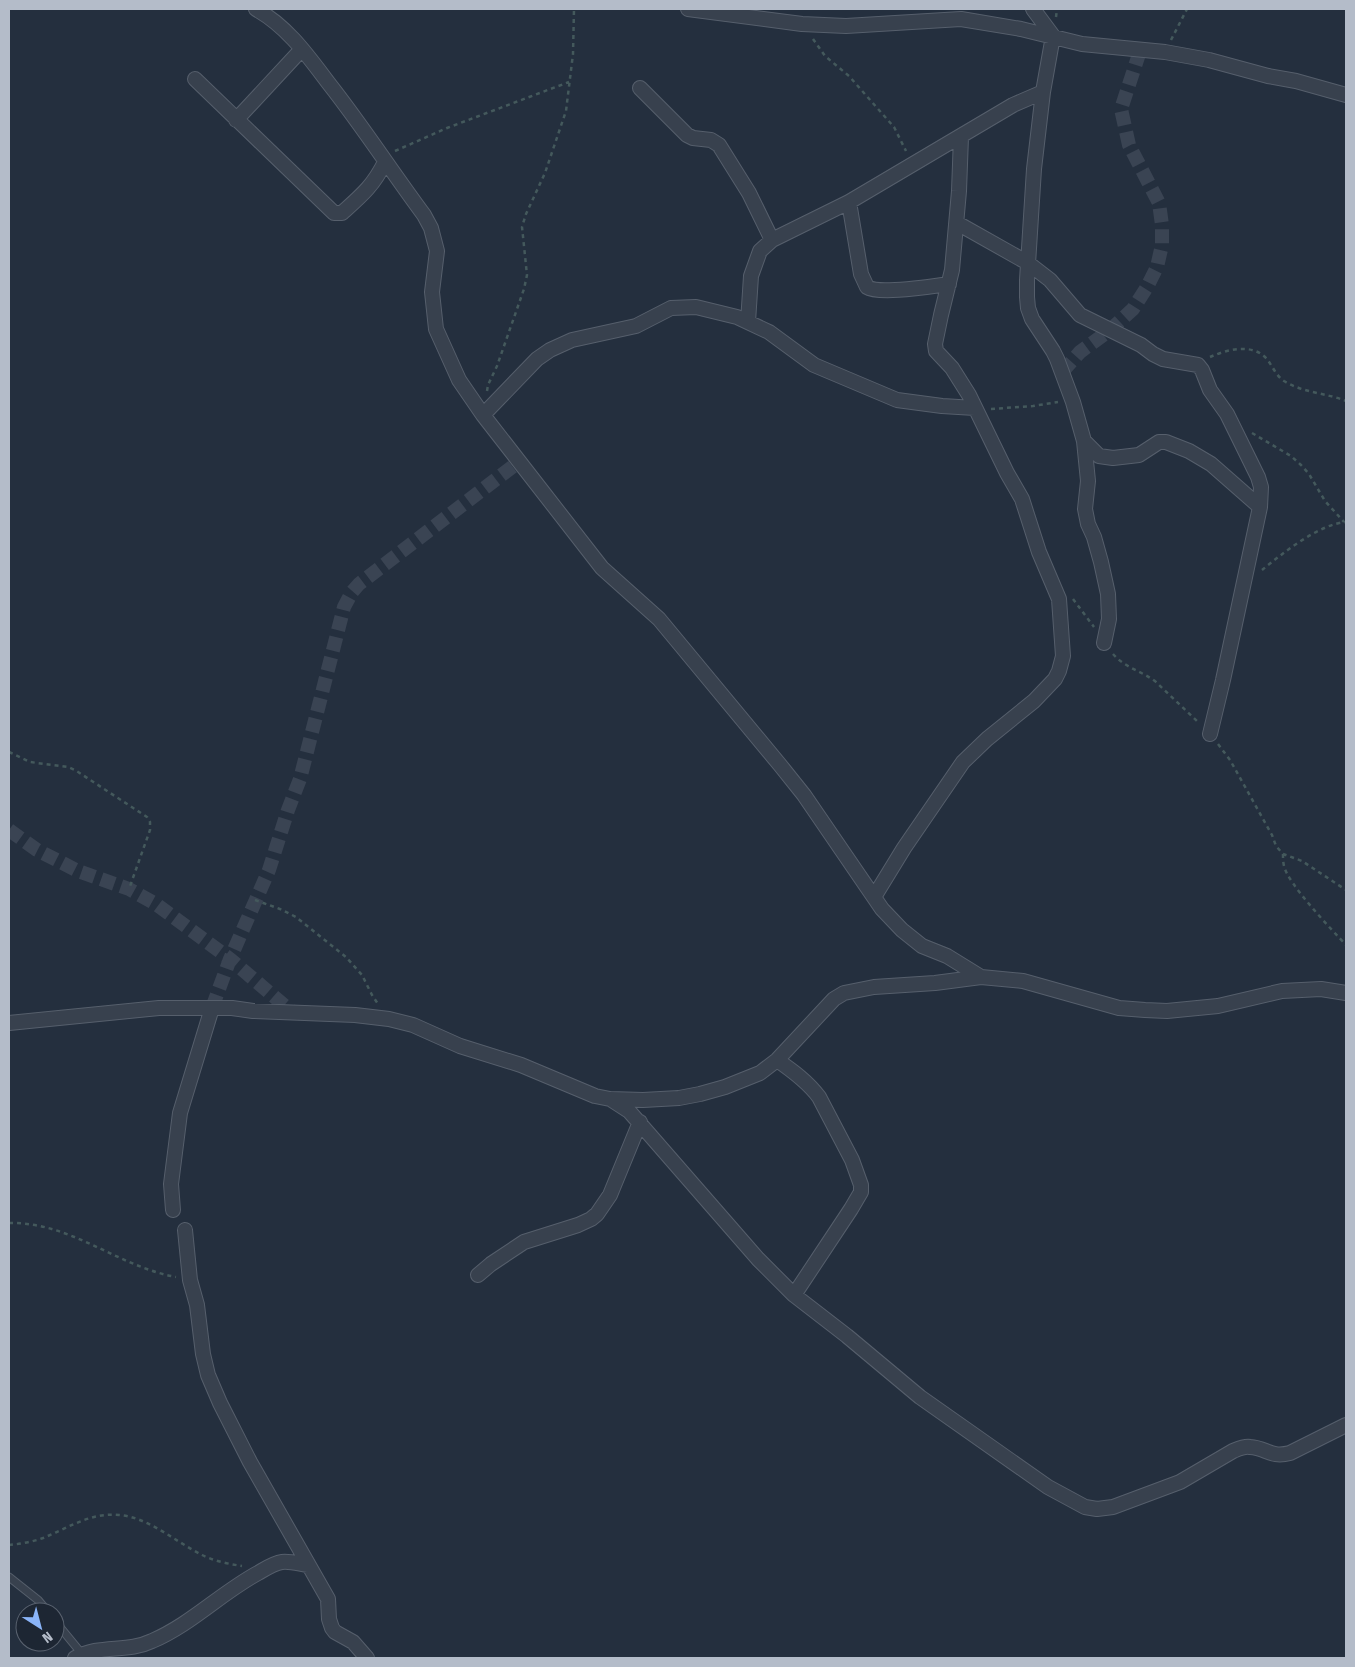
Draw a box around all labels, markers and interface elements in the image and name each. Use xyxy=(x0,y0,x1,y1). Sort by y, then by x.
north arrow xyxy=(15,1602,65,1652)
text: N xyxy=(39,1628,56,1646)

